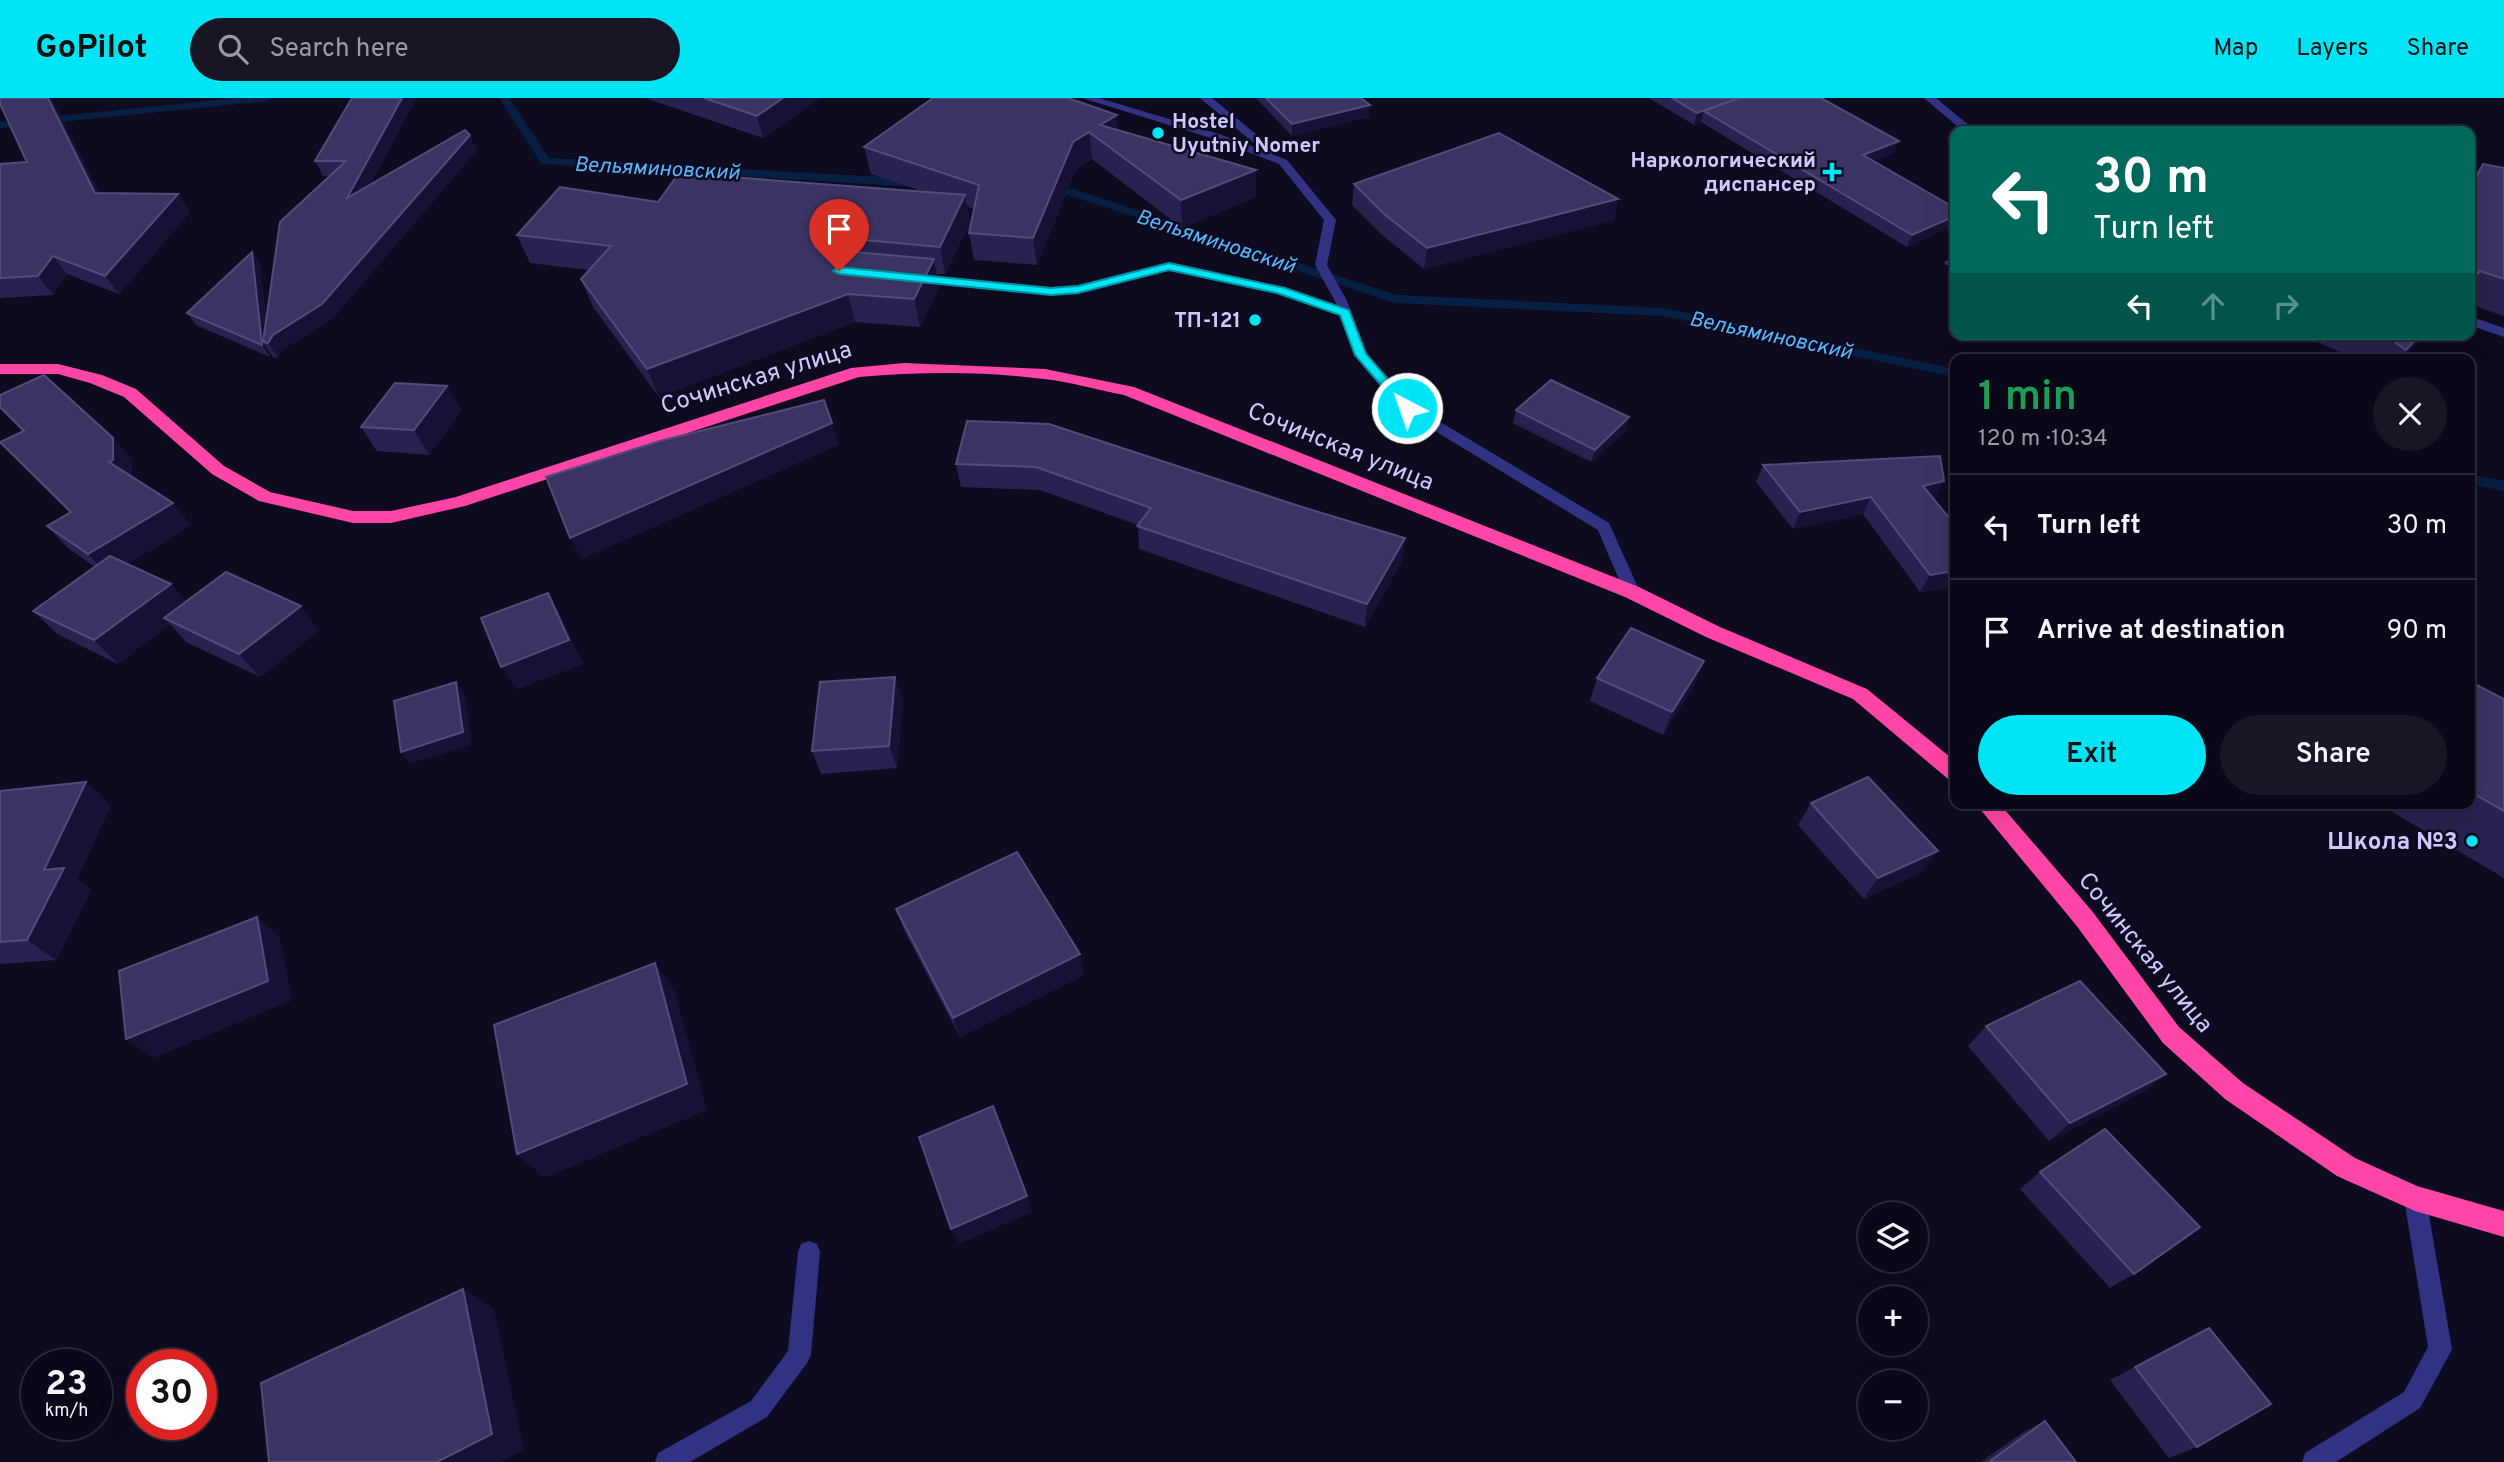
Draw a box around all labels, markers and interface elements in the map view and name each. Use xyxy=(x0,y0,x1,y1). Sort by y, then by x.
search box xyxy=(190,18,680,81)
text: GoPilot xyxy=(35,28,148,70)
icon: search xyxy=(214,30,252,68)
text: Search here xyxy=(270,33,408,66)
text: Map xyxy=(2213,34,2258,64)
text: Layers xyxy=(2296,34,2368,64)
text: Share xyxy=(2406,34,2469,64)
place label: Hostel Uyutniy Nomer xyxy=(1172,109,1320,160)
marker: Hostel Uyutniy Nomer xyxy=(1150,125,1166,141)
place label: Наркологический диспансер xyxy=(1631,148,1816,199)
text: 30 m xyxy=(2093,149,2209,211)
water label: Вельяминовский xyxy=(573,152,741,187)
icon: left xyxy=(1978,154,2069,245)
marker: Наркологический диспансер xyxy=(1822,162,1842,182)
pin xyxy=(809,199,869,271)
water label: Вельяминовский xyxy=(1133,204,1299,281)
icon: arrive xyxy=(820,210,858,248)
text: Turn left xyxy=(2093,210,2214,250)
icon: left xyxy=(2121,287,2159,325)
icon: ahead xyxy=(2194,287,2232,325)
icon: right xyxy=(2267,287,2305,325)
water label: Вельяминовский xyxy=(1687,306,1855,367)
place label: ТП-121 xyxy=(1174,308,1241,335)
marker: ТП-121 xyxy=(1247,312,1263,328)
street label: Сочинская улица xyxy=(657,336,856,422)
position arrow xyxy=(1370,371,1444,445)
text: 1 min xyxy=(1978,372,2077,425)
button: close xyxy=(2373,377,2447,451)
street label: Сочинская улица xyxy=(1243,397,1438,499)
text: 120 m · 10:34 xyxy=(1978,425,2108,454)
icon: left xyxy=(1978,508,2016,546)
text: Turn left xyxy=(2037,510,2141,543)
text: 30 m xyxy=(2387,510,2447,543)
icon: arrive xyxy=(1978,613,2016,651)
text: Arrive at destination xyxy=(2037,615,2285,648)
text: 90 m xyxy=(2387,615,2447,648)
button: Exit xyxy=(1978,715,2206,795)
button: Share xyxy=(2220,715,2447,795)
place label: Школа №3 xyxy=(2327,828,2458,858)
marker: Школа №3 xyxy=(2464,833,2480,849)
street label: Сочинская улица xyxy=(2070,867,2218,1040)
map controls xyxy=(1858,1202,1928,1440)
button: layers xyxy=(1858,1202,1928,1272)
button: + xyxy=(1858,1286,1928,1356)
speed limit sign: 30 xyxy=(126,1349,217,1440)
text: 23 xyxy=(45,1363,88,1407)
button: − xyxy=(1858,1370,1928,1440)
text: km/h xyxy=(45,1400,88,1423)

